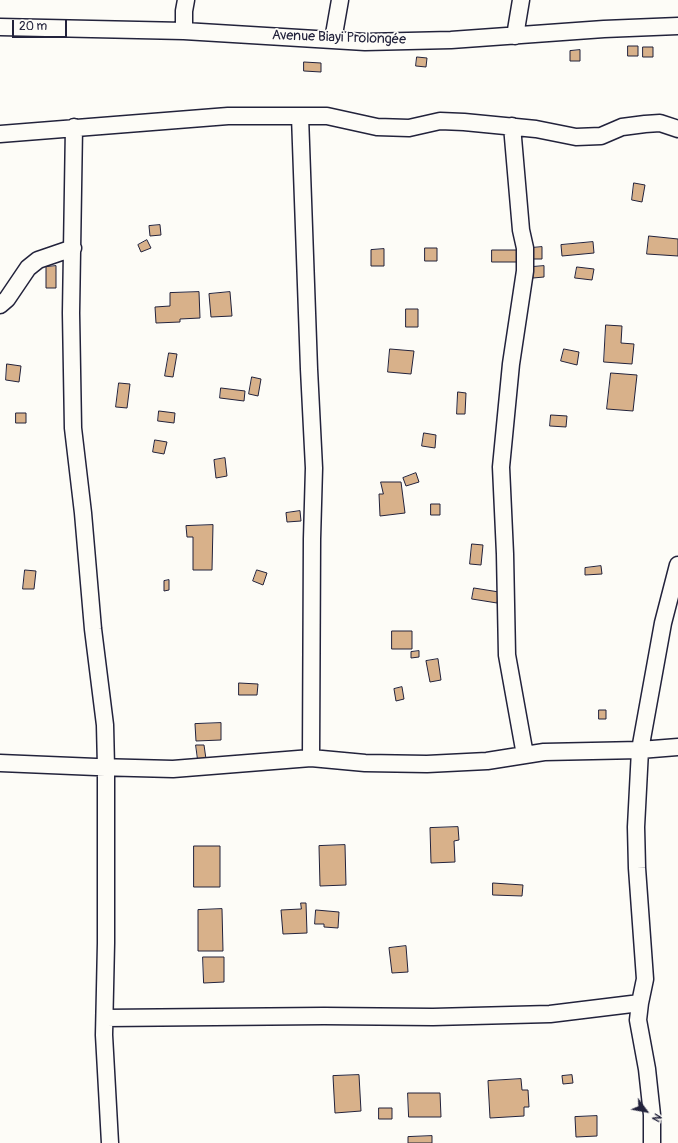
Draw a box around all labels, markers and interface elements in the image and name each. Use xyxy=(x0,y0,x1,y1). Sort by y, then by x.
scale bar xyxy=(14,12,69,38)
text: 20 m xyxy=(19,19,47,34)
street label: Avenue Biayi Prolongée xyxy=(272,27,406,49)
north arrow xyxy=(626,1091,666,1131)
text: N xyxy=(649,1111,664,1124)

